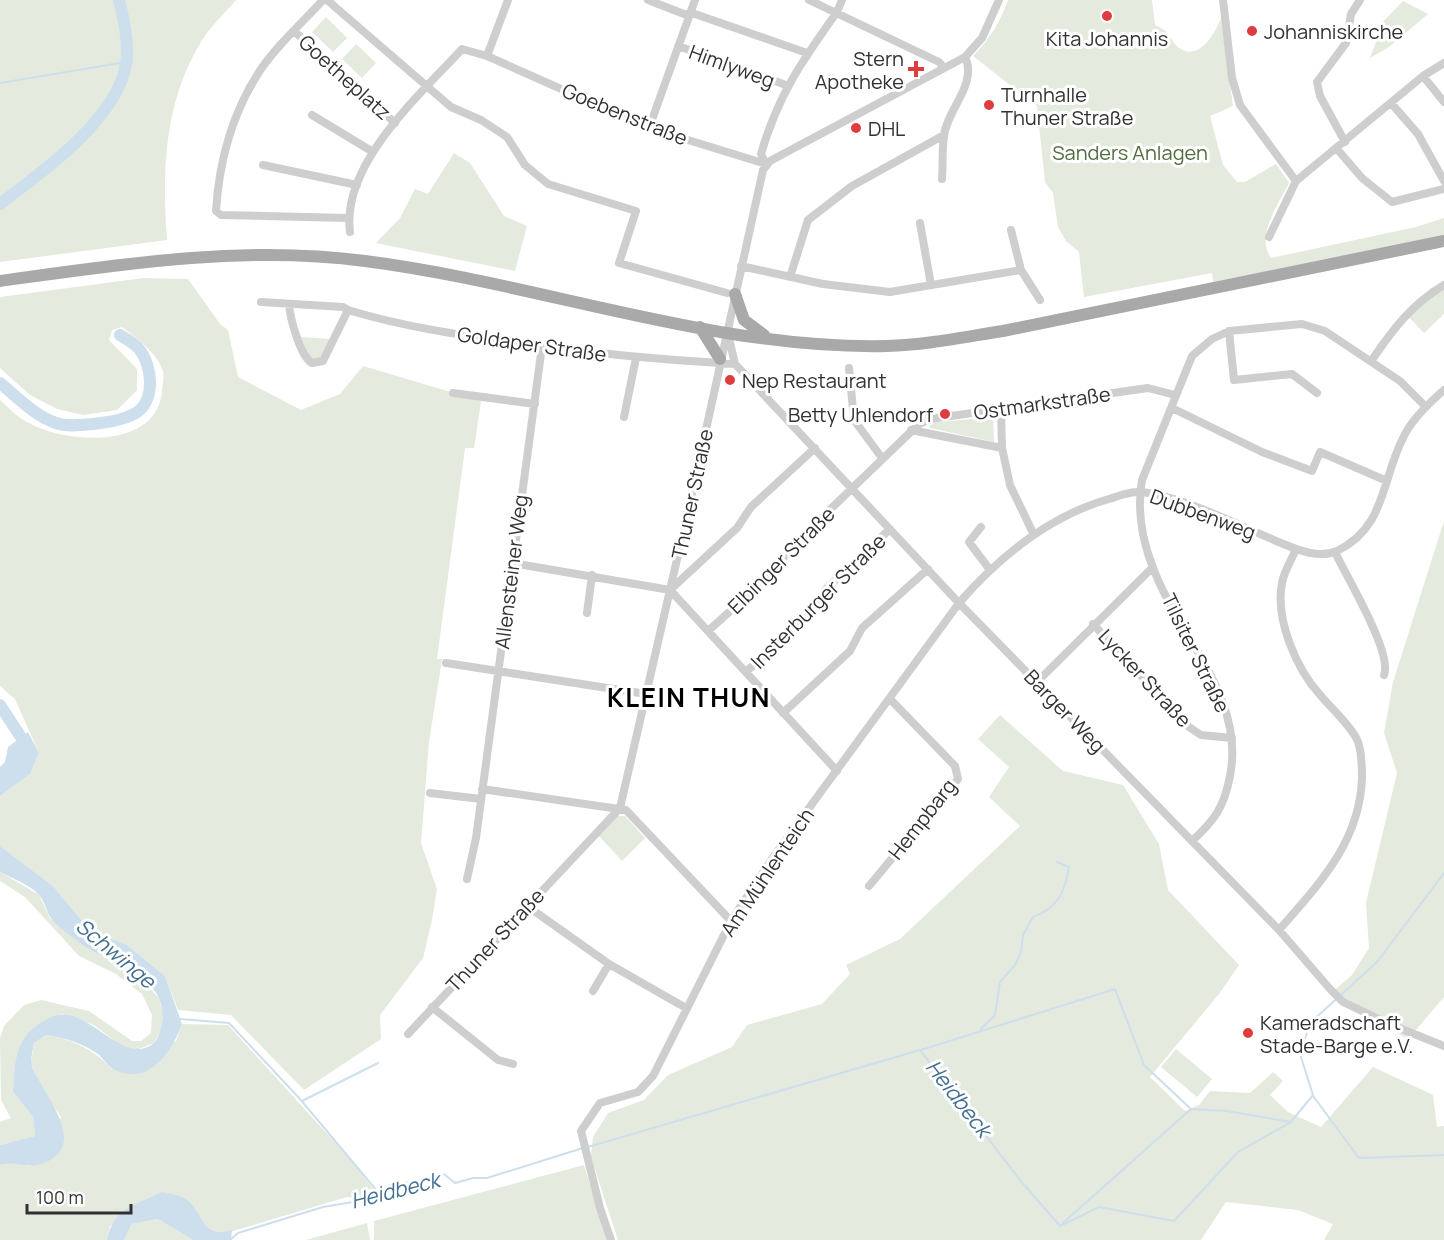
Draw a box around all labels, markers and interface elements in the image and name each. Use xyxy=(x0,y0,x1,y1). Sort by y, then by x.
marker: Kita Johannis xyxy=(1100,9,1114,23)
place label: Johanniskirche xyxy=(1264,18,1403,45)
marker: Johanniskirche xyxy=(1245,24,1259,38)
place label: Kita Johannis xyxy=(1046,25,1168,52)
street label: Goetheplatz xyxy=(293,28,397,126)
street label: Himlyweg xyxy=(686,38,778,94)
place label: Stern Apotheke xyxy=(815,45,904,95)
marker: Stern Apotheke xyxy=(909,62,923,76)
street label: Goebenstraße xyxy=(558,77,692,151)
place label: Turnhalle Thuner Straße xyxy=(1001,81,1133,131)
marker: Turnhalle Thuner Straße xyxy=(982,98,996,112)
place label: DHL xyxy=(868,115,905,142)
marker: DHL xyxy=(849,121,863,135)
park label: Sanders Anlagen xyxy=(1052,139,1208,166)
street label: Goldaper Straße xyxy=(456,320,608,368)
place label: Nep Restaurant xyxy=(742,367,887,394)
marker: Nep Restaurant xyxy=(723,373,737,387)
street label: Ostmarkstraße xyxy=(972,380,1112,426)
place label: Betty Uhlendorf xyxy=(788,401,933,428)
marker: Betty Uhlendorf xyxy=(938,407,952,421)
street label: Thuner Straße xyxy=(665,426,719,562)
street label: Dubbenweg xyxy=(1146,482,1260,546)
street label: Allensteiner Weg xyxy=(488,493,534,651)
street label: Elbinger Straße xyxy=(722,501,840,619)
street label: Insterburger Straße xyxy=(745,528,891,674)
street label: Tilsiter Straße xyxy=(1156,589,1236,717)
street label: Lycker Straße xyxy=(1093,623,1197,733)
street label: Barger Weg xyxy=(1018,664,1112,758)
district label: KLEIN THUN xyxy=(607,679,771,715)
street label: Hempbarg xyxy=(882,773,962,865)
street label: Am Mühlenteich xyxy=(714,803,820,941)
street label: Thuner Straße xyxy=(440,882,550,998)
water label: Schwinge xyxy=(71,912,163,995)
place label: Kameradschaft Stade-Barge e.V. xyxy=(1260,1009,1413,1059)
marker: Kameradschaft Stade-Barge e.V. xyxy=(1241,1026,1255,1040)
water label: Heidbeck xyxy=(920,1054,1000,1144)
water label: Heidbeck xyxy=(348,1165,445,1215)
scale bar xyxy=(27,1177,130,1215)
text: 100 m xyxy=(36,1185,84,1209)

